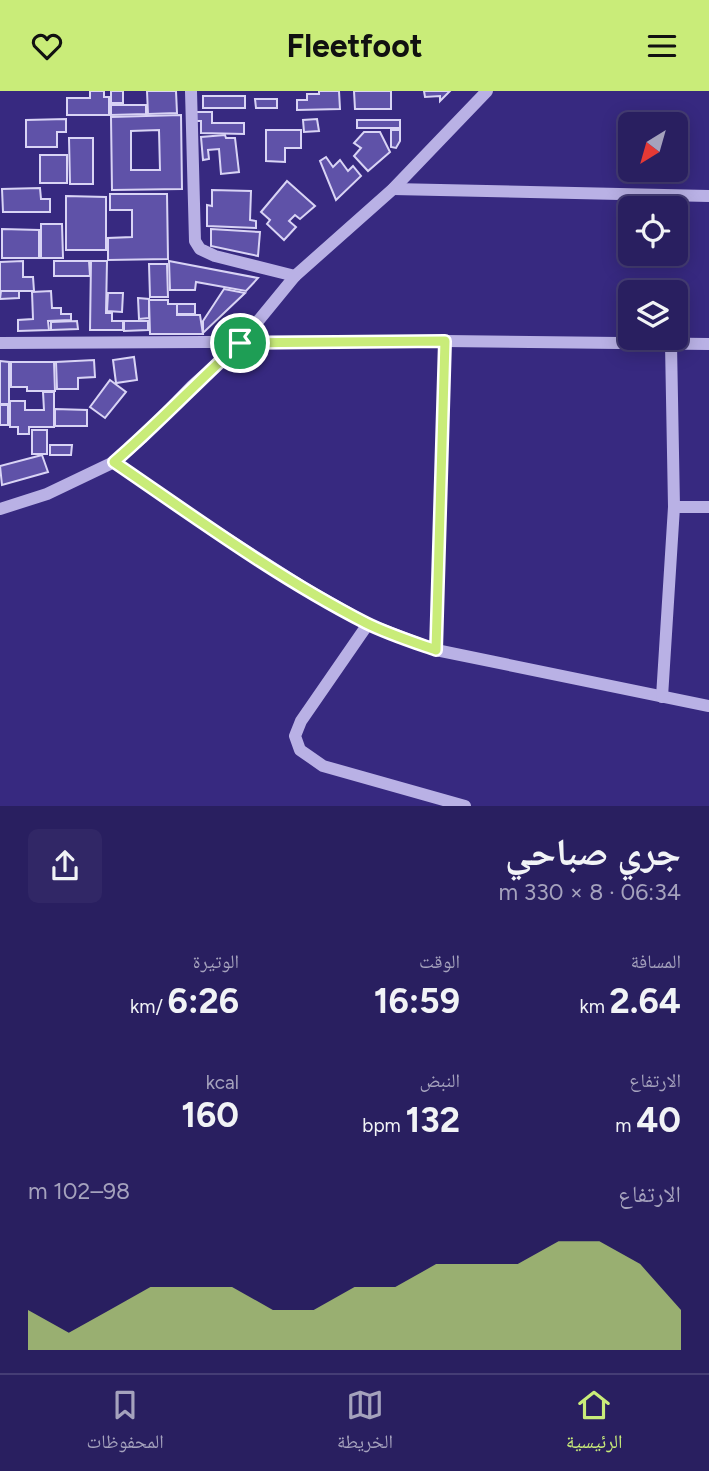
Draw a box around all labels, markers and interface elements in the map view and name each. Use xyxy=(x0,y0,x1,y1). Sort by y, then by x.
icon: heart xyxy=(28,27,66,65)
text: Fleetfoot xyxy=(286,27,423,65)
icon: menu xyxy=(643,27,681,65)
north arrow xyxy=(618,112,688,182)
map controls xyxy=(618,112,688,350)
button: locate xyxy=(618,196,688,266)
button: layers xyxy=(618,280,688,350)
pin xyxy=(210,313,270,373)
icon: arrive xyxy=(221,324,259,362)
button: share xyxy=(28,829,102,903)
text: جري صباحي xyxy=(505,829,681,875)
text: 06:34 · 8 × 330 m xyxy=(499,878,681,906)
text: الوتيرة xyxy=(193,950,239,973)
text: الوقت xyxy=(419,950,460,973)
text: المسافة xyxy=(631,950,681,973)
text: 6:26 xyxy=(168,980,239,1022)
text: 16:59 xyxy=(374,980,460,1022)
text: 2.64 xyxy=(610,980,681,1022)
text: /km xyxy=(130,995,168,1018)
text: km xyxy=(580,995,610,1018)
text: النبض xyxy=(419,1069,460,1092)
text: الارتفاع xyxy=(629,1069,681,1092)
text: kcal xyxy=(206,1071,239,1094)
text: 160 xyxy=(181,1094,239,1136)
text: 132 xyxy=(406,1099,460,1141)
text: 40 xyxy=(636,1099,681,1141)
text: bpm xyxy=(362,1114,406,1137)
text: m xyxy=(615,1114,636,1137)
text: 98–102 m xyxy=(28,1177,130,1205)
text: الارتفاع xyxy=(618,1180,681,1208)
tab: المحفوظات xyxy=(87,1386,164,1460)
tab: الخريطة xyxy=(337,1386,393,1460)
tab: الرئيسية xyxy=(566,1386,622,1460)

